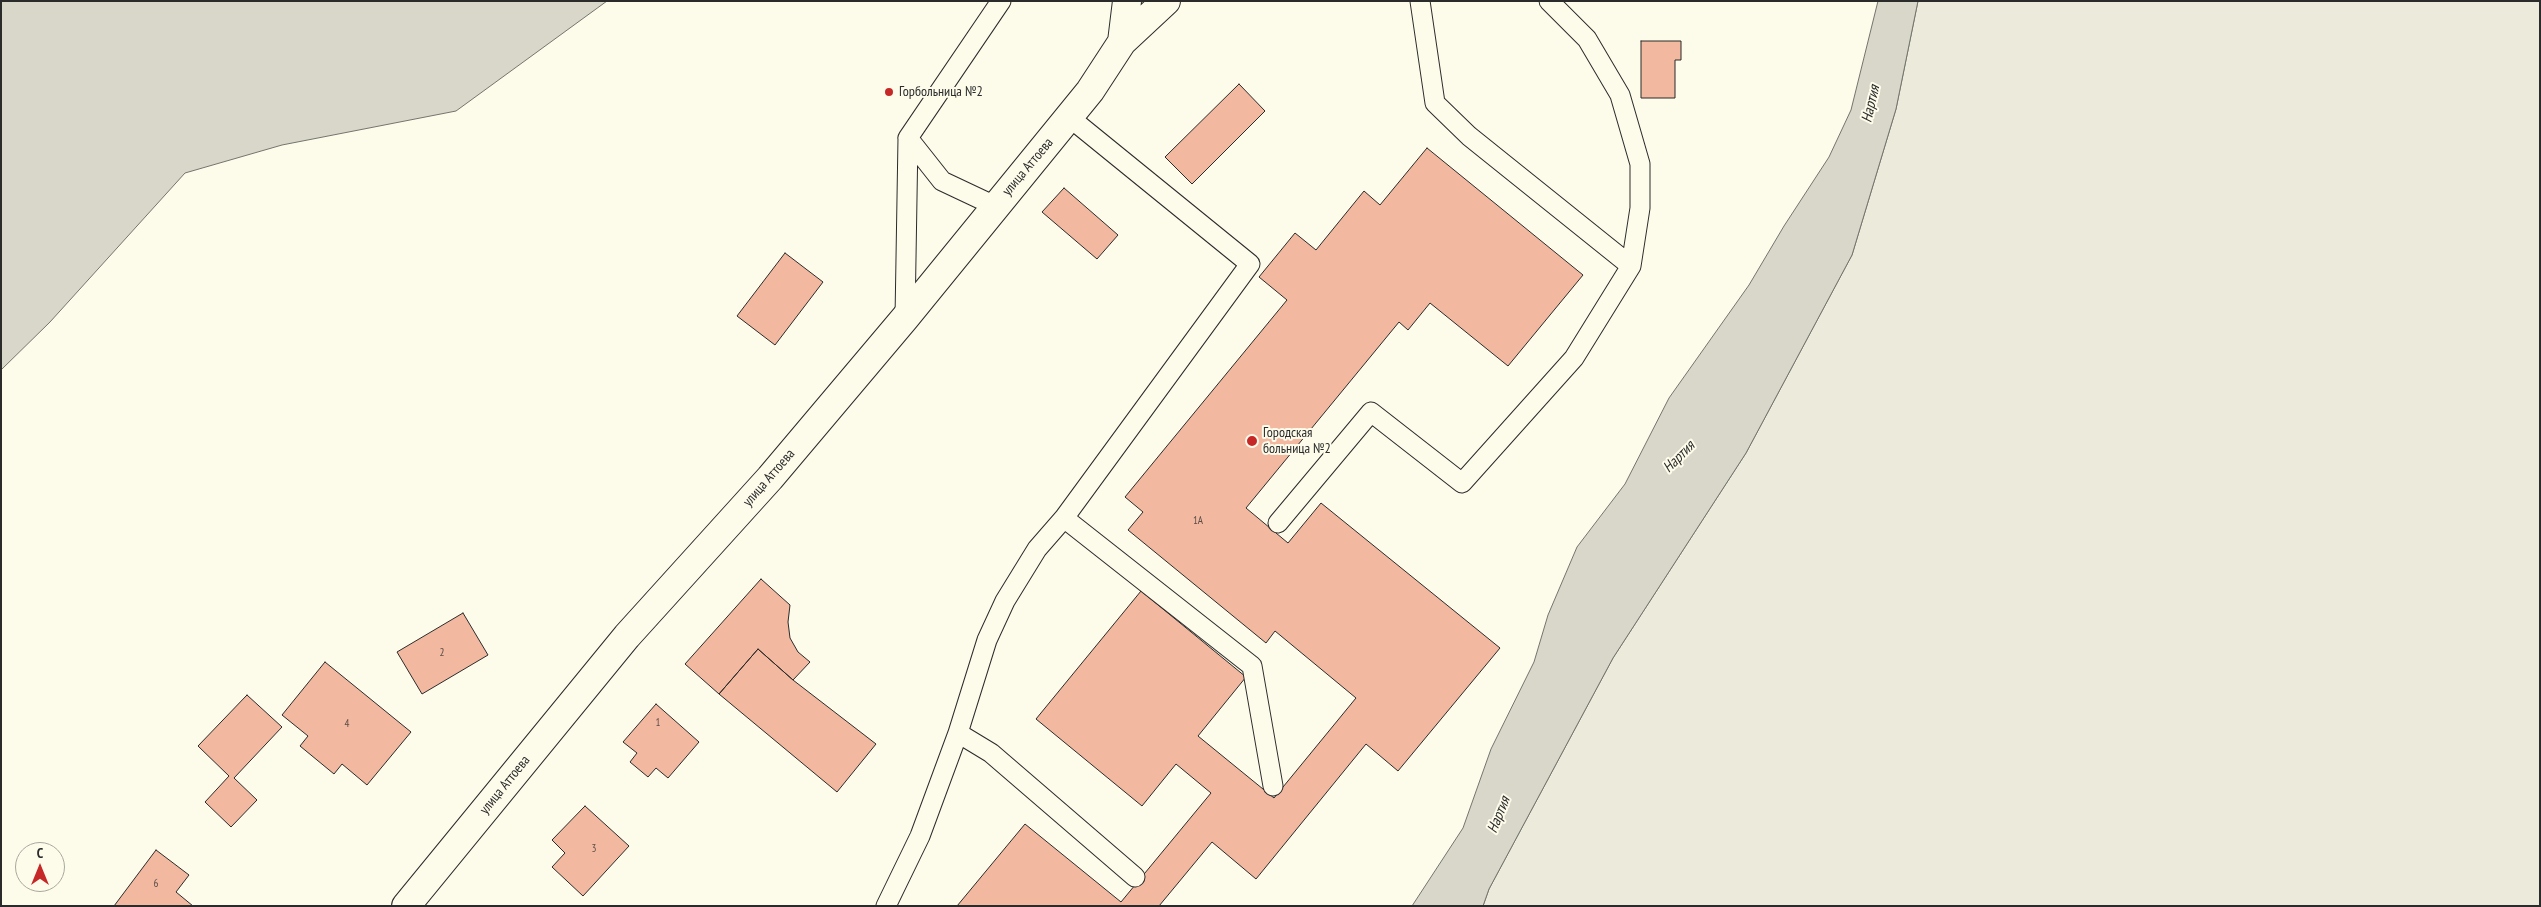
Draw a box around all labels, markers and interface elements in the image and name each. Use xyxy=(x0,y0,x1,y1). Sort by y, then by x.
place label: Горбольница №2 xyxy=(899,84,983,100)
water label: Нартия xyxy=(1858,84,1884,124)
marker: Горбольница №2 xyxy=(883,86,895,98)
street label: улица Аттоева xyxy=(999,135,1057,199)
place label: Городская больница №2 xyxy=(1263,425,1331,458)
marker: Городская больница №2 xyxy=(1245,434,1259,448)
water label: Нартия xyxy=(1659,437,1699,477)
street label: улица Аттоева xyxy=(740,446,798,510)
house number: 1А xyxy=(1193,514,1203,528)
house number: 2 xyxy=(440,646,444,660)
house number: 1 xyxy=(656,716,660,730)
house number: 4 xyxy=(345,717,349,731)
street label: улица Аттоева xyxy=(476,752,534,818)
water label: Нартия xyxy=(1484,794,1514,836)
north arrow xyxy=(15,842,65,892)
house number: 3 xyxy=(592,842,596,856)
text: С xyxy=(37,844,43,862)
house number: 6 xyxy=(154,877,158,891)

